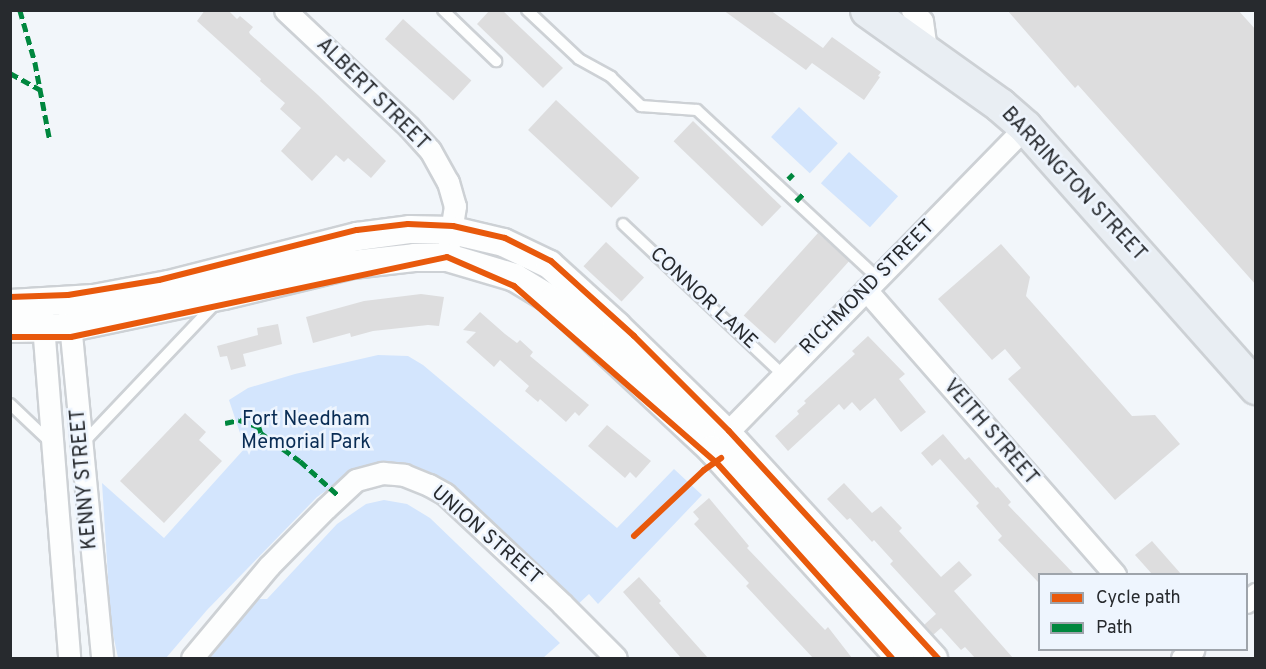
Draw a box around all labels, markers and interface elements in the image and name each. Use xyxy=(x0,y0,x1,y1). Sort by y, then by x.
street label: ALBERT STREET xyxy=(310,33,434,157)
street label: BARRINGTON STREET xyxy=(995,103,1151,267)
street label: RICHMOND STREET xyxy=(796,216,940,360)
street label: CONNOR LANE xyxy=(644,243,762,355)
street label: VEITH STREET xyxy=(938,375,1042,491)
street label: KENNY STREET xyxy=(67,407,103,551)
park label: Fort Needham Memorial Park xyxy=(241,409,371,456)
street label: UNION STREET xyxy=(426,481,546,591)
legend xyxy=(1038,573,1248,651)
text: Cycle path xyxy=(1096,587,1181,610)
text: Path xyxy=(1096,617,1133,640)

